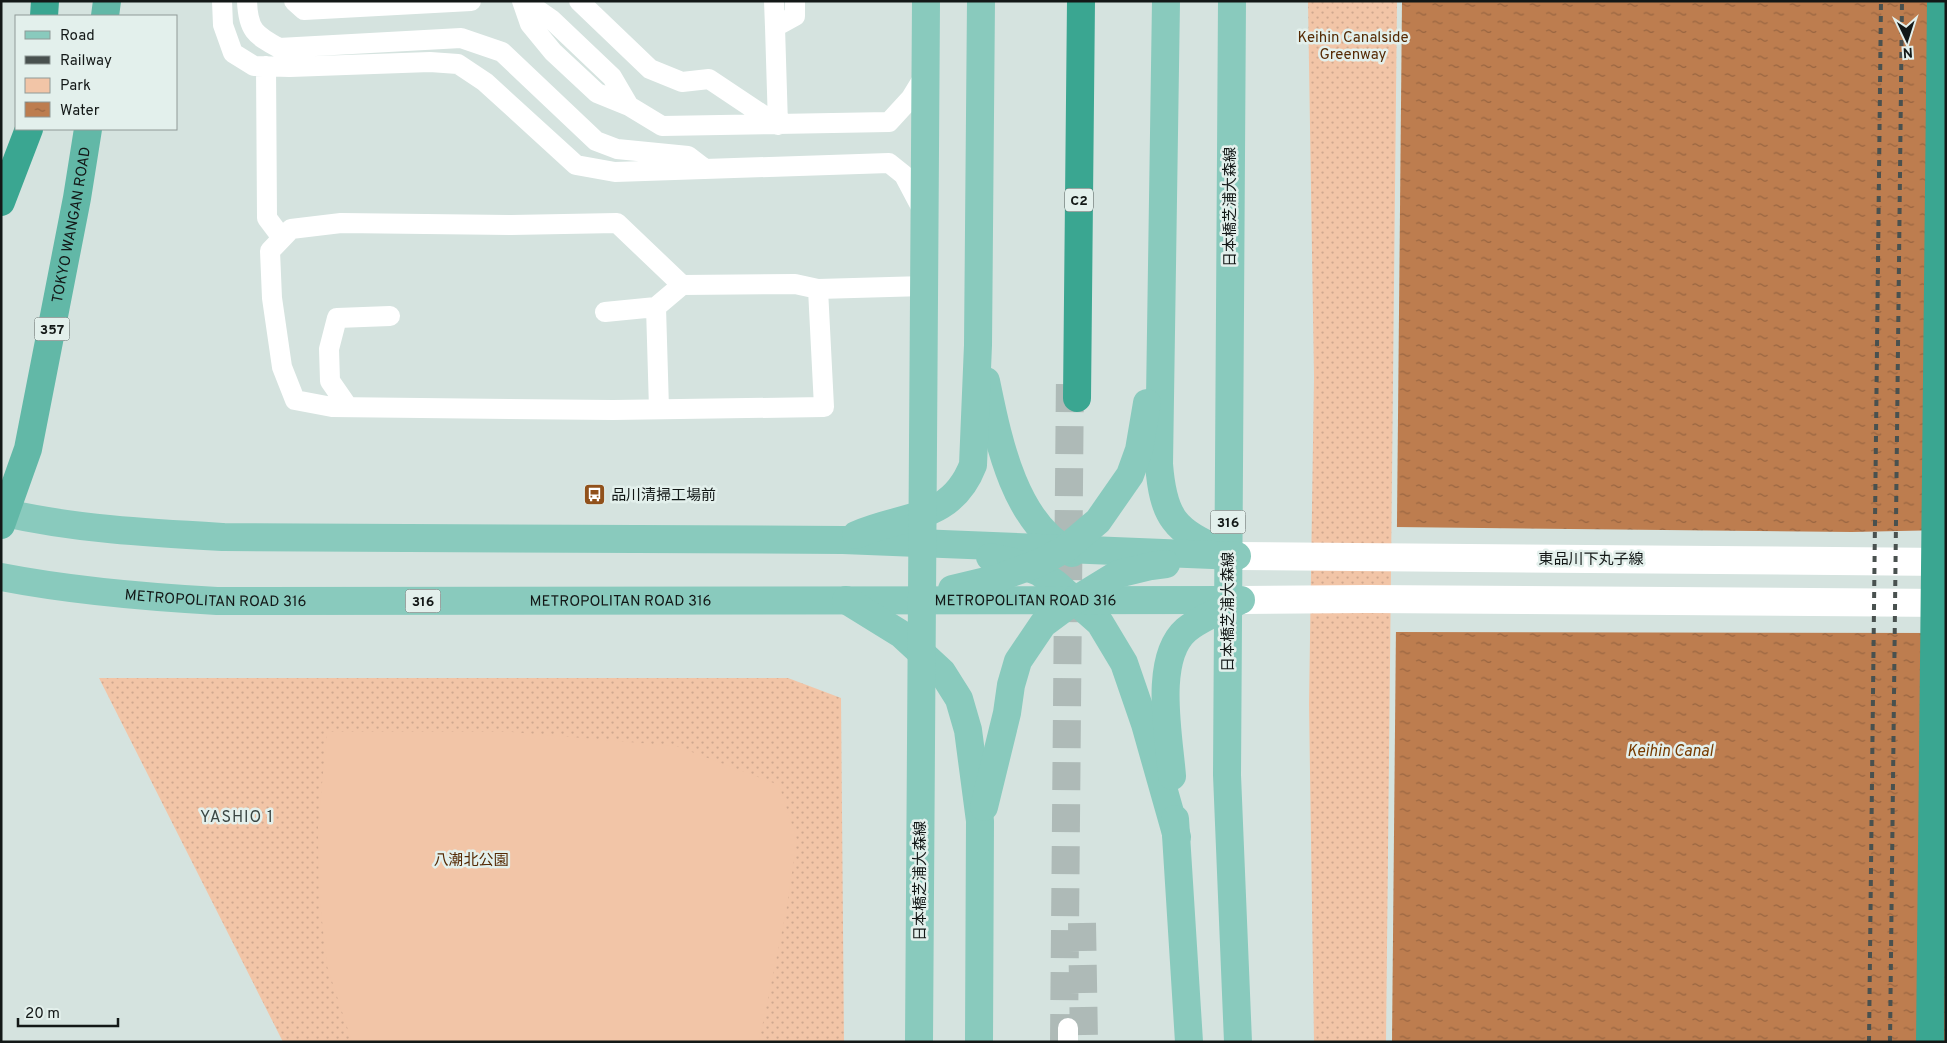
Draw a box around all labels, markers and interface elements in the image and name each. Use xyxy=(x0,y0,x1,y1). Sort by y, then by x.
legend xyxy=(15,15,178,130)
north arrow xyxy=(1882,15,1932,65)
text: Road xyxy=(60,27,95,46)
park label: Keihin Canalside Greenway xyxy=(1297,29,1409,65)
text: N xyxy=(1902,43,1913,60)
text: Railway xyxy=(60,52,112,71)
text: Park xyxy=(60,77,91,96)
text: Water xyxy=(60,102,100,121)
street label: TOKYO WANGAN ROAD xyxy=(49,146,96,305)
street label: 日本橋芝浦大森線 xyxy=(1221,147,1241,267)
road number: C2 xyxy=(1065,188,1093,212)
road number: 357 xyxy=(34,318,70,340)
bus stop icon: 品川清掃工場前 xyxy=(583,483,607,507)
place label: 品川清掃工場前 xyxy=(611,487,716,506)
road number: 316 xyxy=(1210,511,1246,534)
street label: 東品川下丸子線 xyxy=(1538,551,1644,570)
street label: 日本橋芝浦大森線 xyxy=(1219,552,1239,672)
street label: METROPOLITAN ROAD 316 xyxy=(124,586,307,612)
road number: 316 xyxy=(406,590,440,612)
street label: METROPOLITAN ROAD 316 xyxy=(934,592,1117,611)
street label: METROPOLITAN ROAD 316 xyxy=(529,593,712,612)
water label: Keihin Canal xyxy=(1627,742,1714,762)
district label: YASHIO 1 xyxy=(200,808,274,828)
street label: 日本橋芝浦大森線 xyxy=(911,821,931,941)
park label: 八潮北公園 xyxy=(433,851,509,871)
scale bar xyxy=(18,996,118,1028)
text: 20 m xyxy=(25,1005,60,1024)

